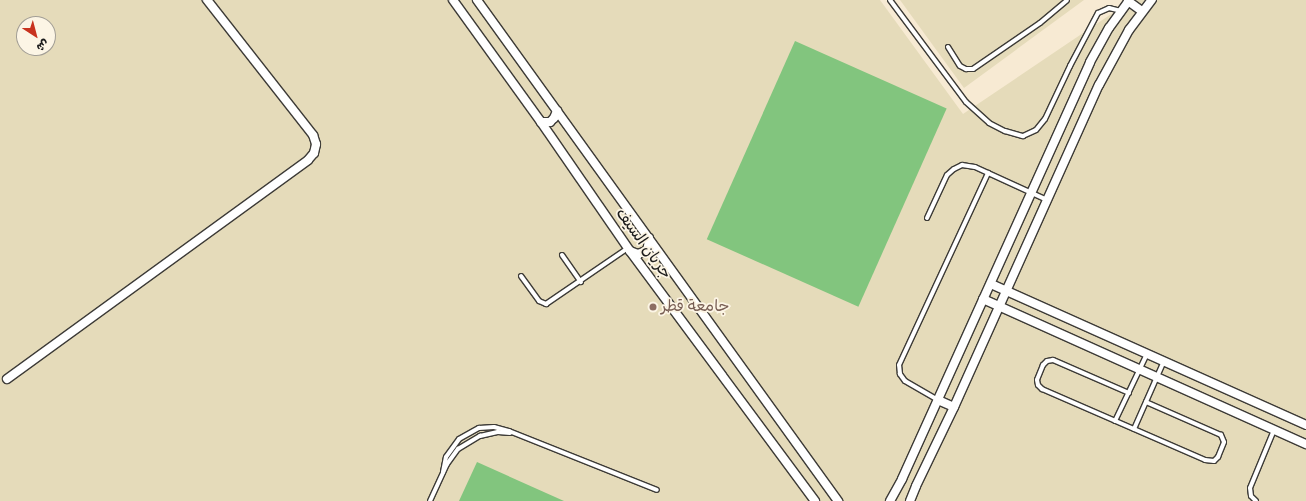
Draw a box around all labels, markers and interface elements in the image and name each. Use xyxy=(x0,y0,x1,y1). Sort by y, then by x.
north arrow xyxy=(16,16,56,56)
text: ش xyxy=(33,35,52,55)
street label: جريان السيف xyxy=(611,205,675,283)
place label: جامعة قطر xyxy=(661,297,729,317)
marker: جامعة قطر xyxy=(648,302,658,312)

